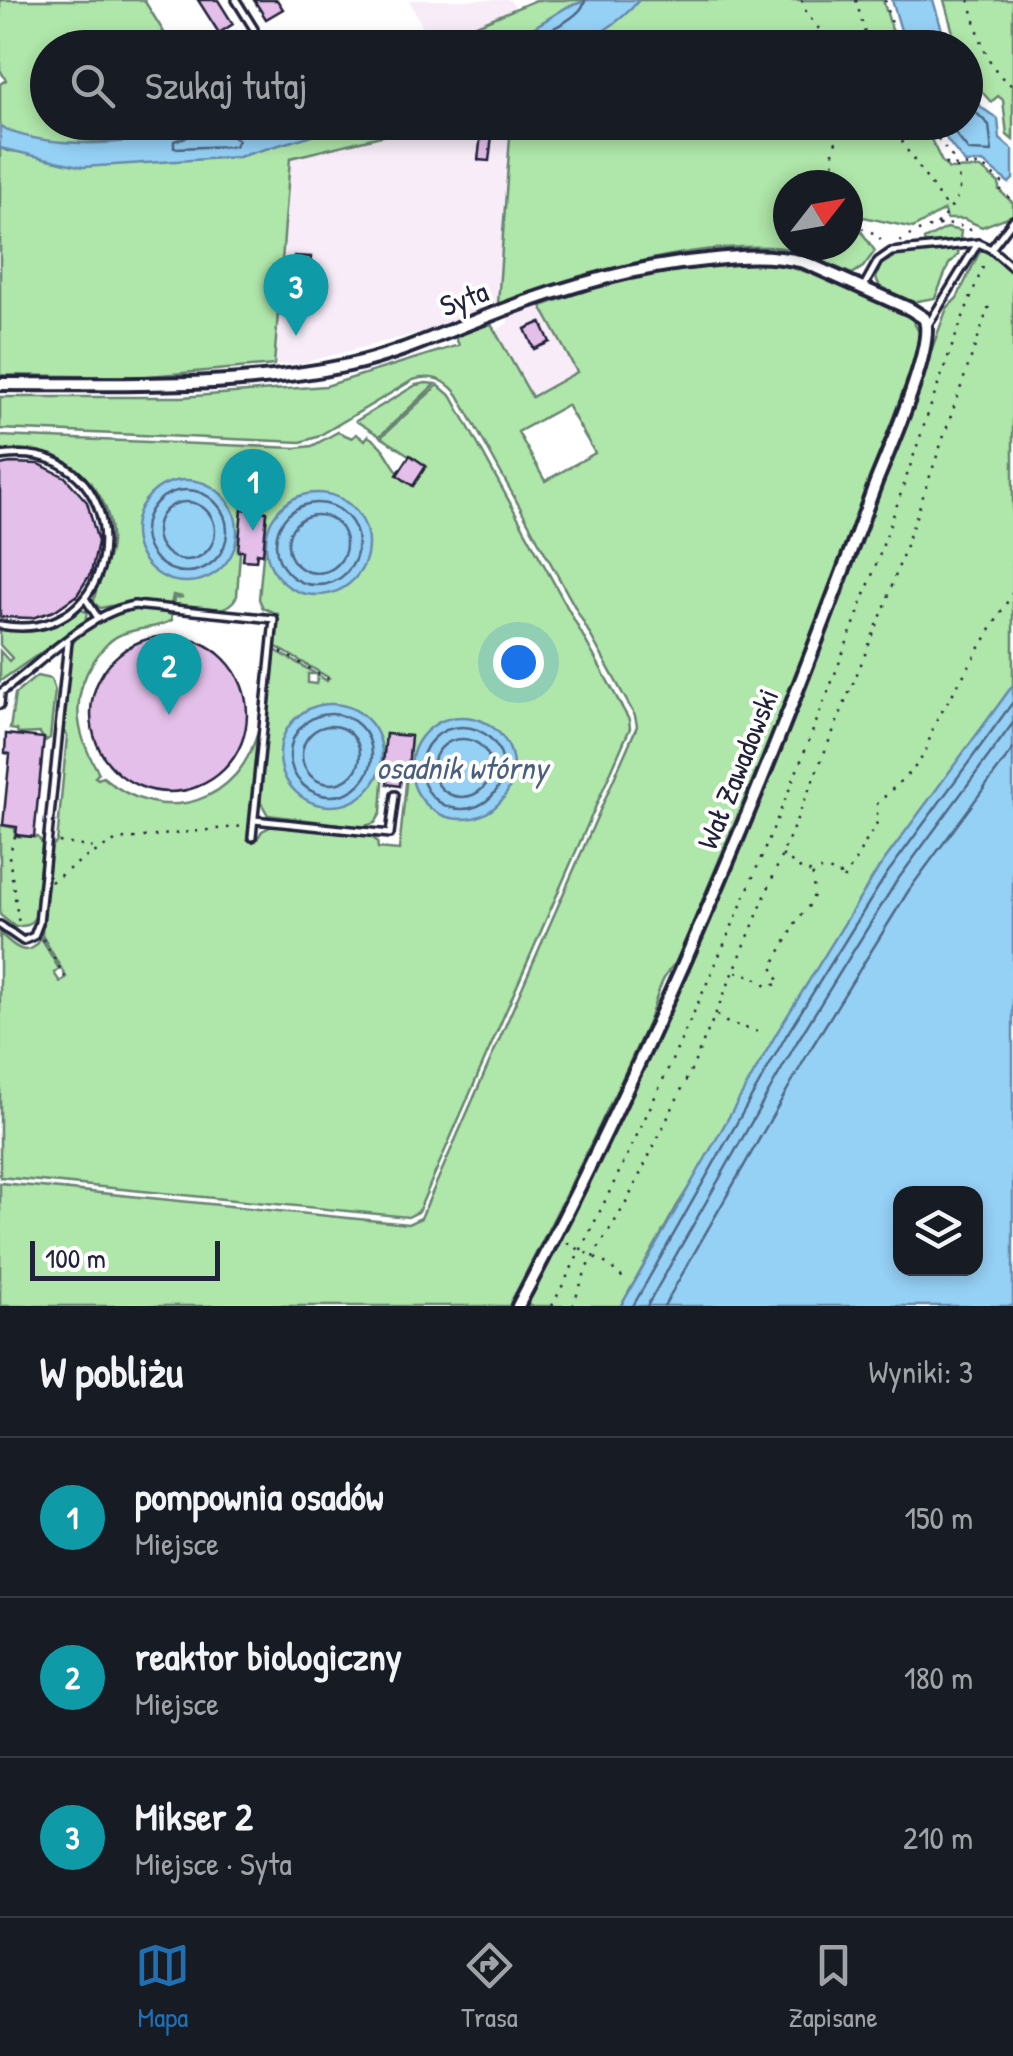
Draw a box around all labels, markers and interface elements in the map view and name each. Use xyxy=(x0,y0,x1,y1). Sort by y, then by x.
search box xyxy=(30,30,983,140)
icon: search xyxy=(65,58,120,113)
text: Szukaj tutaj xyxy=(145,59,307,111)
north arrow xyxy=(773,170,863,260)
pin: 3 xyxy=(264,254,328,336)
street label: Syta xyxy=(434,271,494,325)
pin: 1 xyxy=(220,448,286,531)
pin: 2 xyxy=(136,632,202,715)
your location xyxy=(493,637,544,688)
street label: Wał Zawadowski xyxy=(687,683,787,855)
water label: osadnik wtórny xyxy=(376,746,551,789)
map controls xyxy=(893,1186,983,1276)
button: layers xyxy=(893,1186,983,1276)
scale bar xyxy=(30,1236,220,1280)
text: 100 m xyxy=(45,1239,106,1277)
text: W pobliżu xyxy=(40,1343,183,1400)
text: Wyniki: 3 xyxy=(869,1350,973,1393)
text: pompownia osadów xyxy=(135,1470,383,1522)
text: 1 xyxy=(67,1496,78,1539)
text: 150 m xyxy=(904,1496,973,1539)
text: Miejsce xyxy=(135,1522,219,1565)
text: reaktor biologiczny xyxy=(135,1630,402,1682)
text: 2 xyxy=(65,1656,80,1699)
text: 180 m xyxy=(904,1656,973,1699)
text: Miejsce xyxy=(135,1682,219,1725)
text: Mikser 2 xyxy=(135,1790,253,1842)
text: 3 xyxy=(65,1816,80,1859)
text: 210 m xyxy=(903,1816,973,1859)
text: Miejsce · Syta xyxy=(135,1842,292,1885)
tab: Mapa xyxy=(135,1938,190,2036)
tab: Trasa xyxy=(461,1938,518,2036)
tab: Zapisane xyxy=(789,1938,878,2036)

